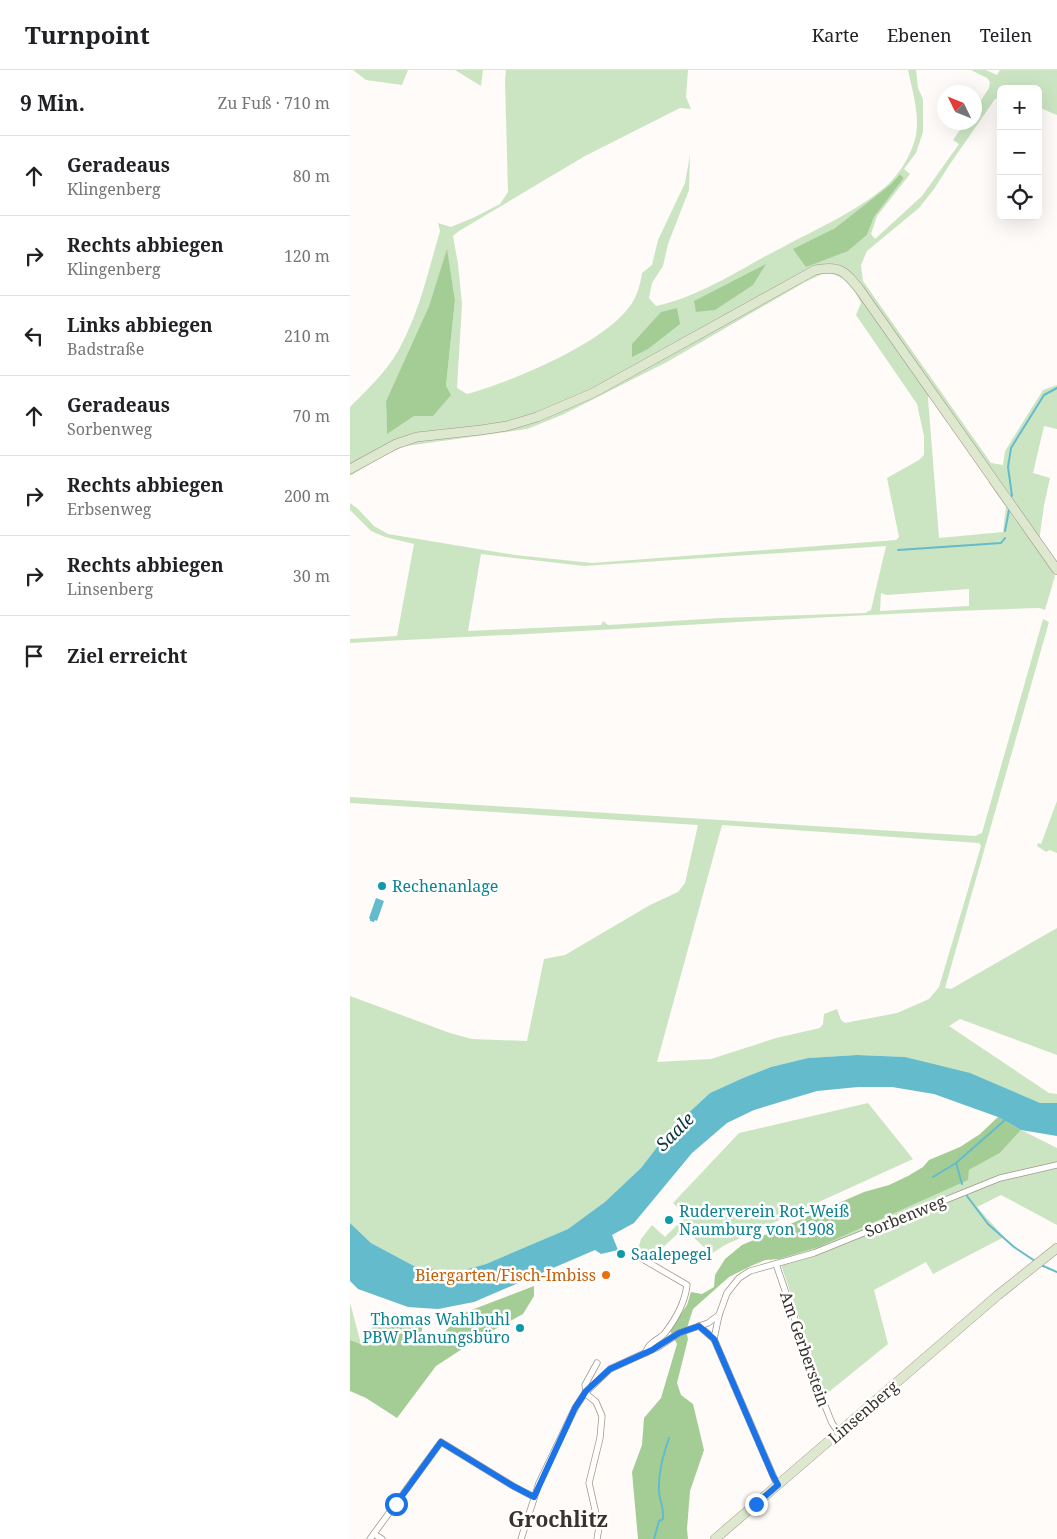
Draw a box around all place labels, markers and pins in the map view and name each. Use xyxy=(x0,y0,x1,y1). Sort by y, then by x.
place label: Rechenanlage xyxy=(392,875,498,897)
marker: Rechenanlage xyxy=(376,880,388,892)
place label: Ruderverein Rot-Weiß Naumburg von 1908 xyxy=(679,1200,849,1240)
marker: Ruderverein Rot-Weiß Naumburg von 1908 xyxy=(663,1214,675,1226)
place label: Saalepegel xyxy=(631,1243,712,1265)
marker: Saalepegel xyxy=(615,1248,627,1260)
place label: Biergarten/Fisch-Imbiss xyxy=(415,1264,596,1286)
marker: Biergarten/Fisch-Imbiss xyxy=(600,1269,612,1281)
place label: Thomas Wahlbuhl PBW Planungsbüro xyxy=(362,1308,510,1348)
marker: Thomas Wahlbuhl PBW Planungsbüro xyxy=(514,1322,526,1334)

